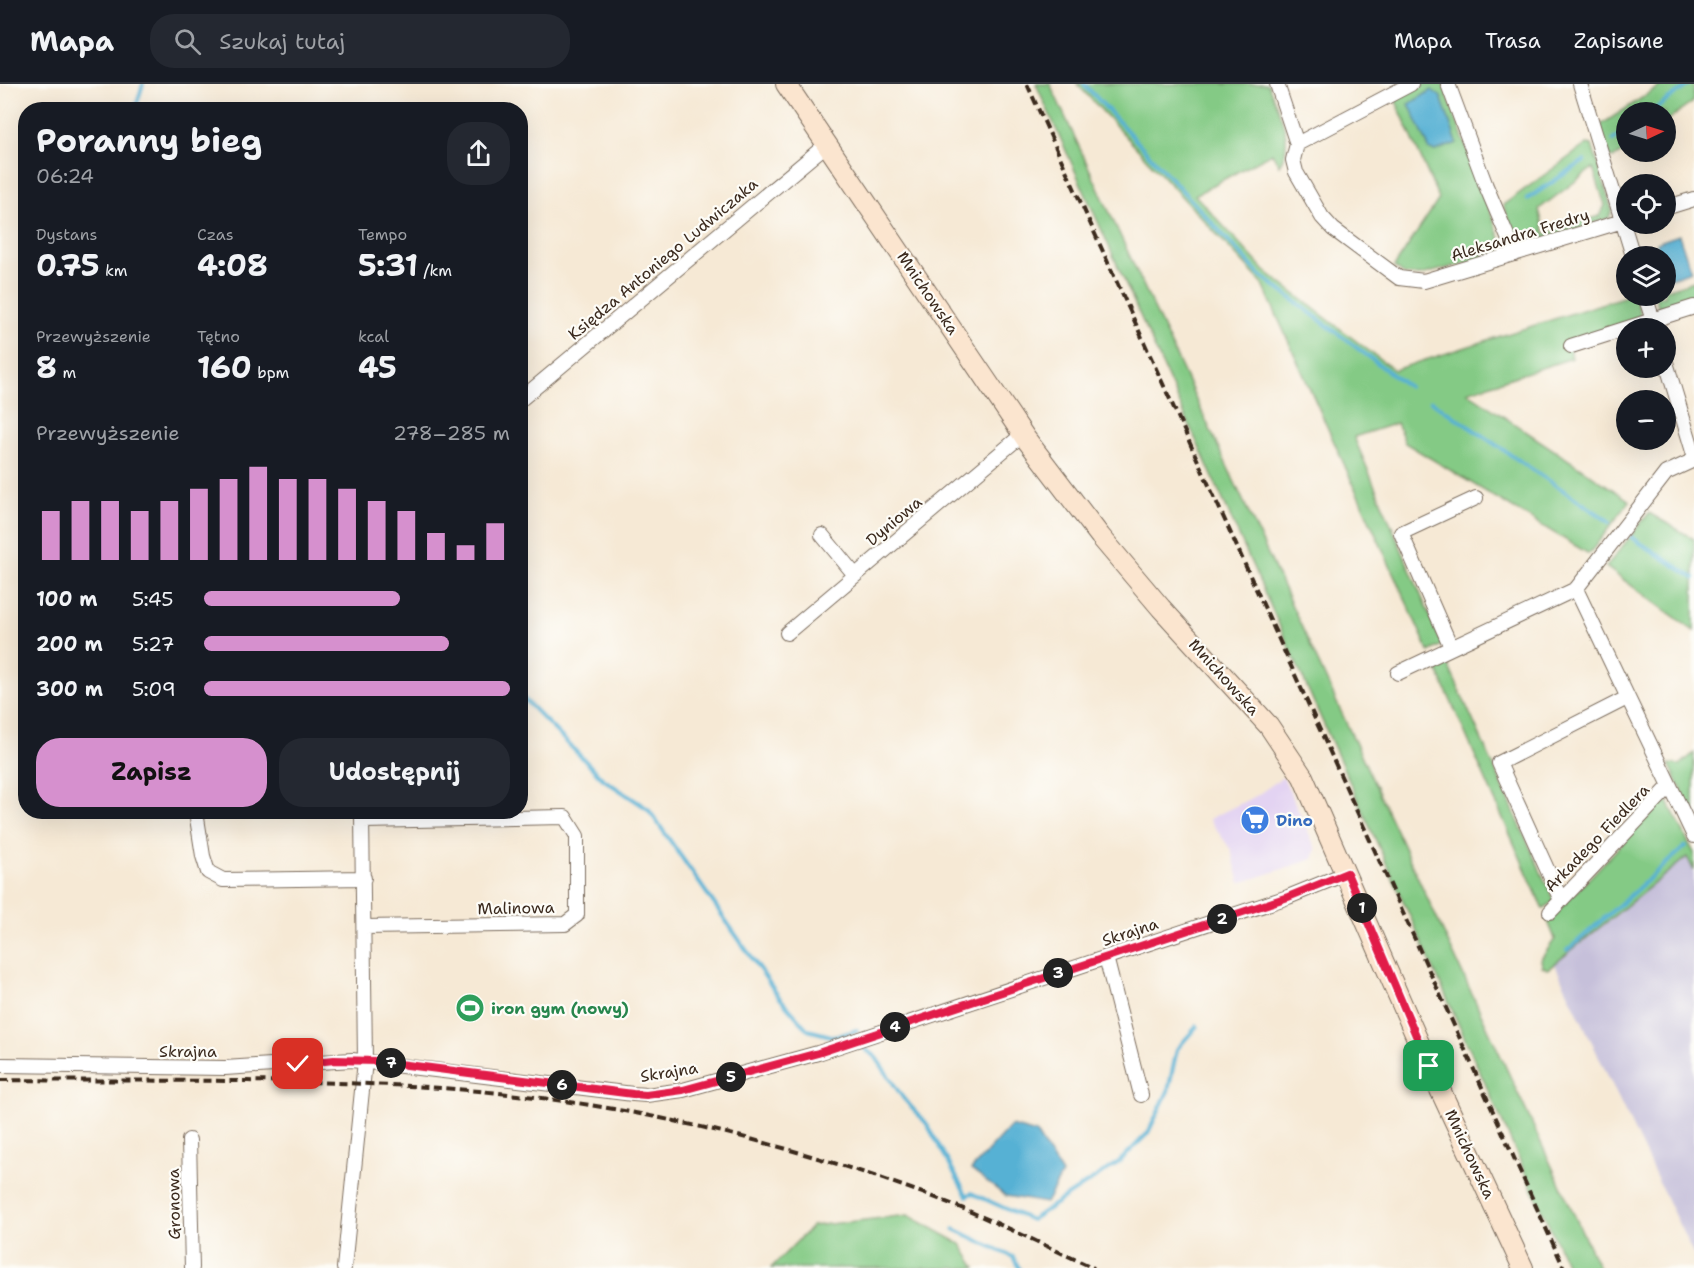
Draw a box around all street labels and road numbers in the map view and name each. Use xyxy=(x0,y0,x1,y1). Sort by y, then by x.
street label: Księdza Antoniego Ludwiczaka xyxy=(564,173,762,345)
street label: Aleksandra Fredry xyxy=(1448,204,1592,266)
street label: Mnichowska xyxy=(892,247,964,339)
street label: Dyniowa xyxy=(862,491,926,550)
street label: Mnichowska xyxy=(1184,634,1264,720)
street label: Arkadego Fiedlera xyxy=(1540,779,1654,897)
street label: Malinowa xyxy=(477,897,555,919)
street label: Skrajna xyxy=(1099,913,1161,951)
street label: Skrajna xyxy=(159,1041,217,1062)
street label: Skrajna xyxy=(639,1057,699,1087)
street label: Mnichowska xyxy=(1440,1106,1500,1202)
street label: Gronowa xyxy=(163,1168,185,1240)

